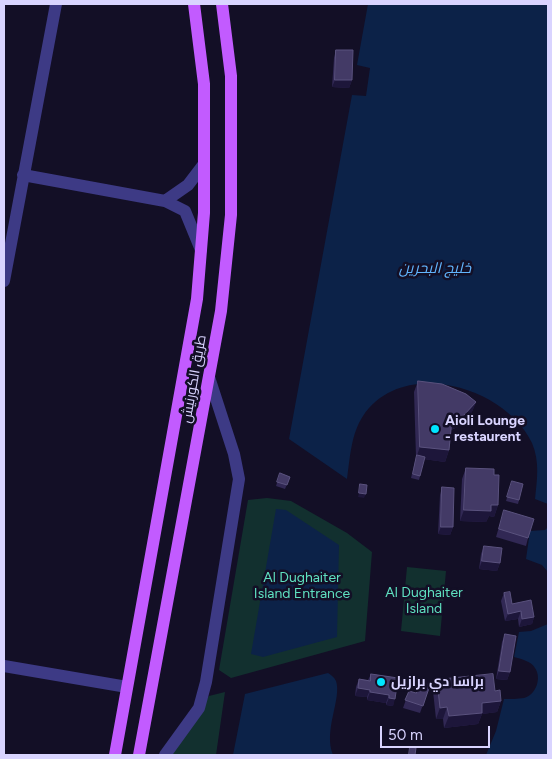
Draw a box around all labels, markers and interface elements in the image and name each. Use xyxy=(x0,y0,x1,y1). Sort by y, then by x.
water label: خليج البحرين xyxy=(399,260,471,278)
street label: طريق الكورنيش xyxy=(178,334,210,424)
place label: Aioli Lounge - restaurent xyxy=(445,413,525,446)
marker: Aioli Lounge - restaurent xyxy=(429,423,441,435)
park label: Al Dughaiter Island Entrance xyxy=(254,570,350,602)
park label: Al Dughaiter Island xyxy=(385,585,463,618)
place label: براسا دي برازيل xyxy=(391,674,484,690)
marker: براسا دي برازيل xyxy=(375,676,387,688)
scale bar xyxy=(382,716,492,748)
text: 50 m xyxy=(388,726,423,744)

